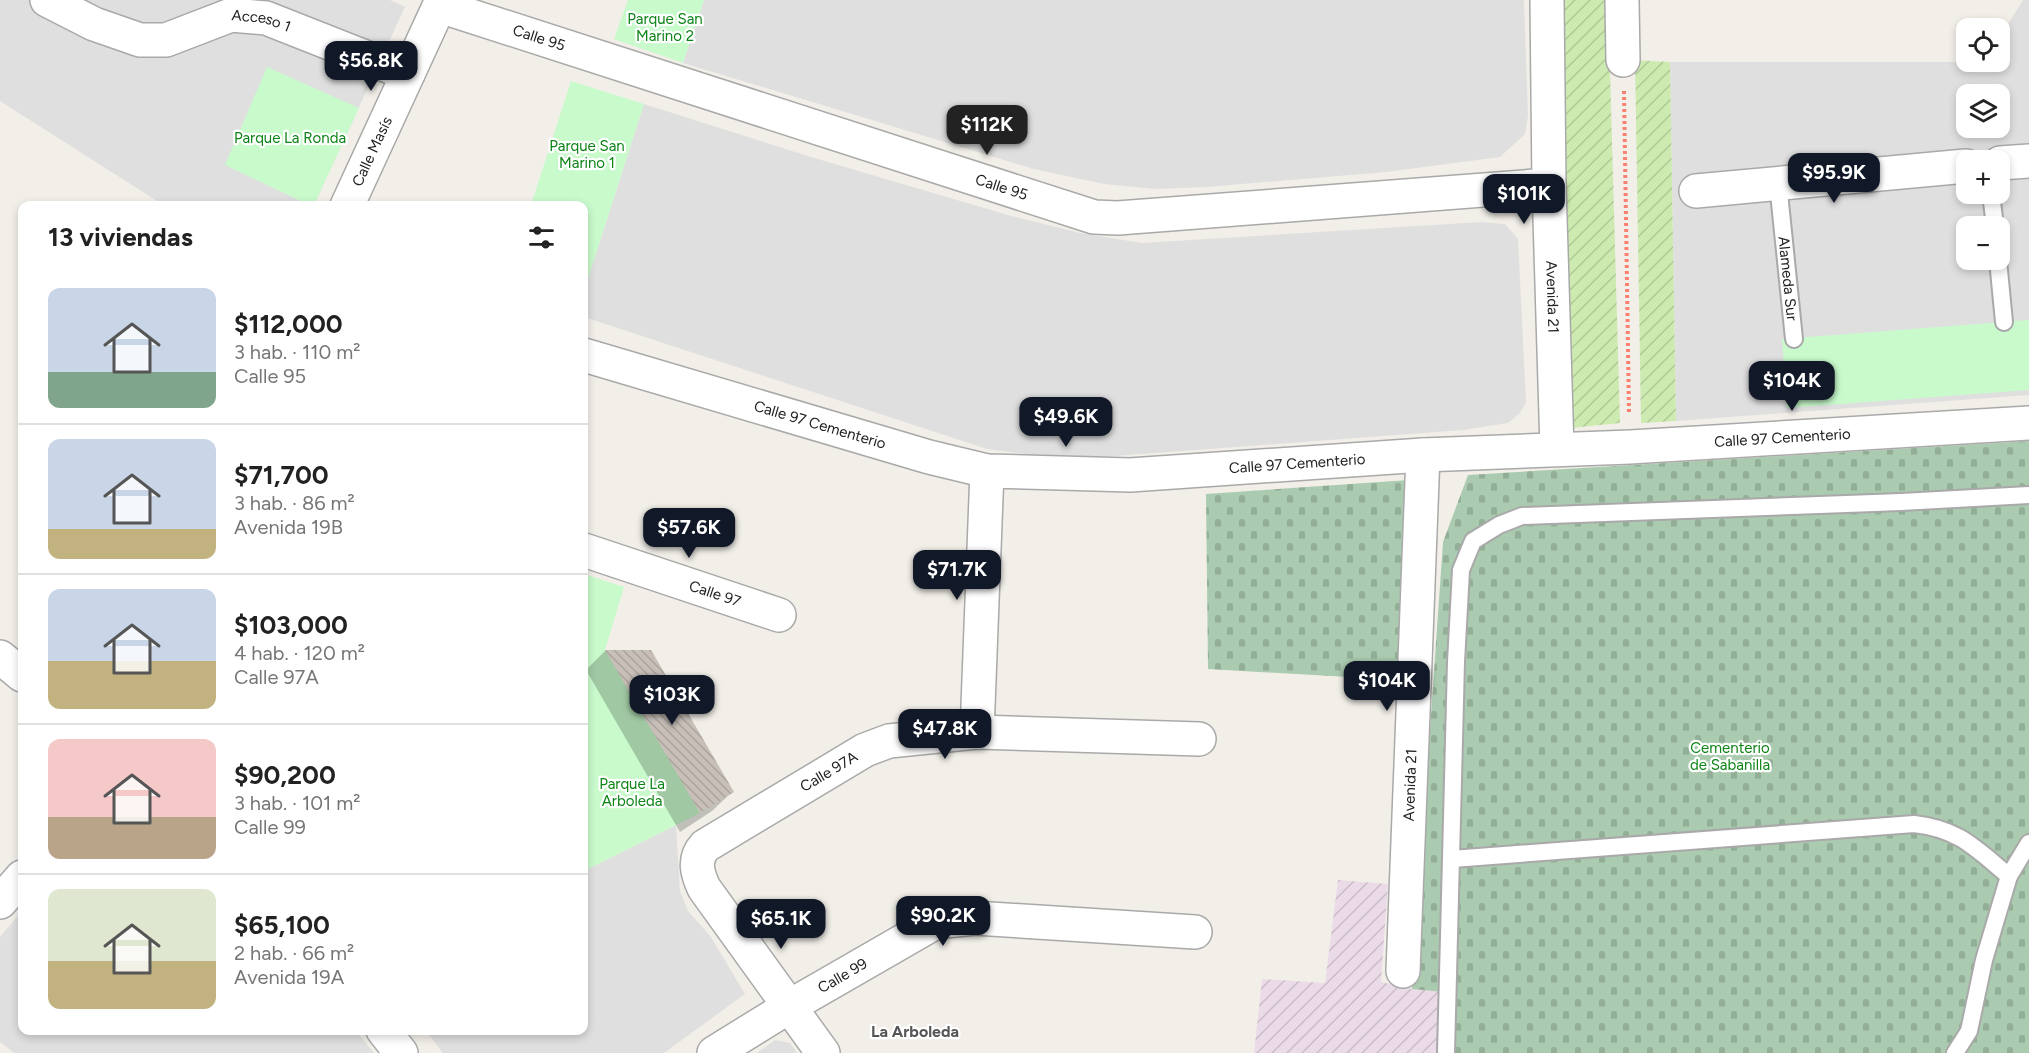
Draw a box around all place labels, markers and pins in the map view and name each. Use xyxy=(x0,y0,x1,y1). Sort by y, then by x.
pin: $56.8K xyxy=(322,41,420,92)
pin: $112K xyxy=(945,105,1029,156)
pin: $95.9K xyxy=(1785,153,1883,204)
pin: $101K xyxy=(1482,174,1566,225)
pin: $104K xyxy=(1750,361,1834,412)
pin: $49.6K xyxy=(1017,397,1115,448)
pin: $57.6K xyxy=(640,508,738,559)
pin: $71.7K xyxy=(908,550,1006,601)
pin: $104K xyxy=(1345,661,1429,712)
pin: $103K xyxy=(630,675,714,726)
pin: $47.8K xyxy=(896,709,994,760)
pin: $90.2K xyxy=(894,896,992,947)
pin: $65.1K xyxy=(732,899,830,950)

